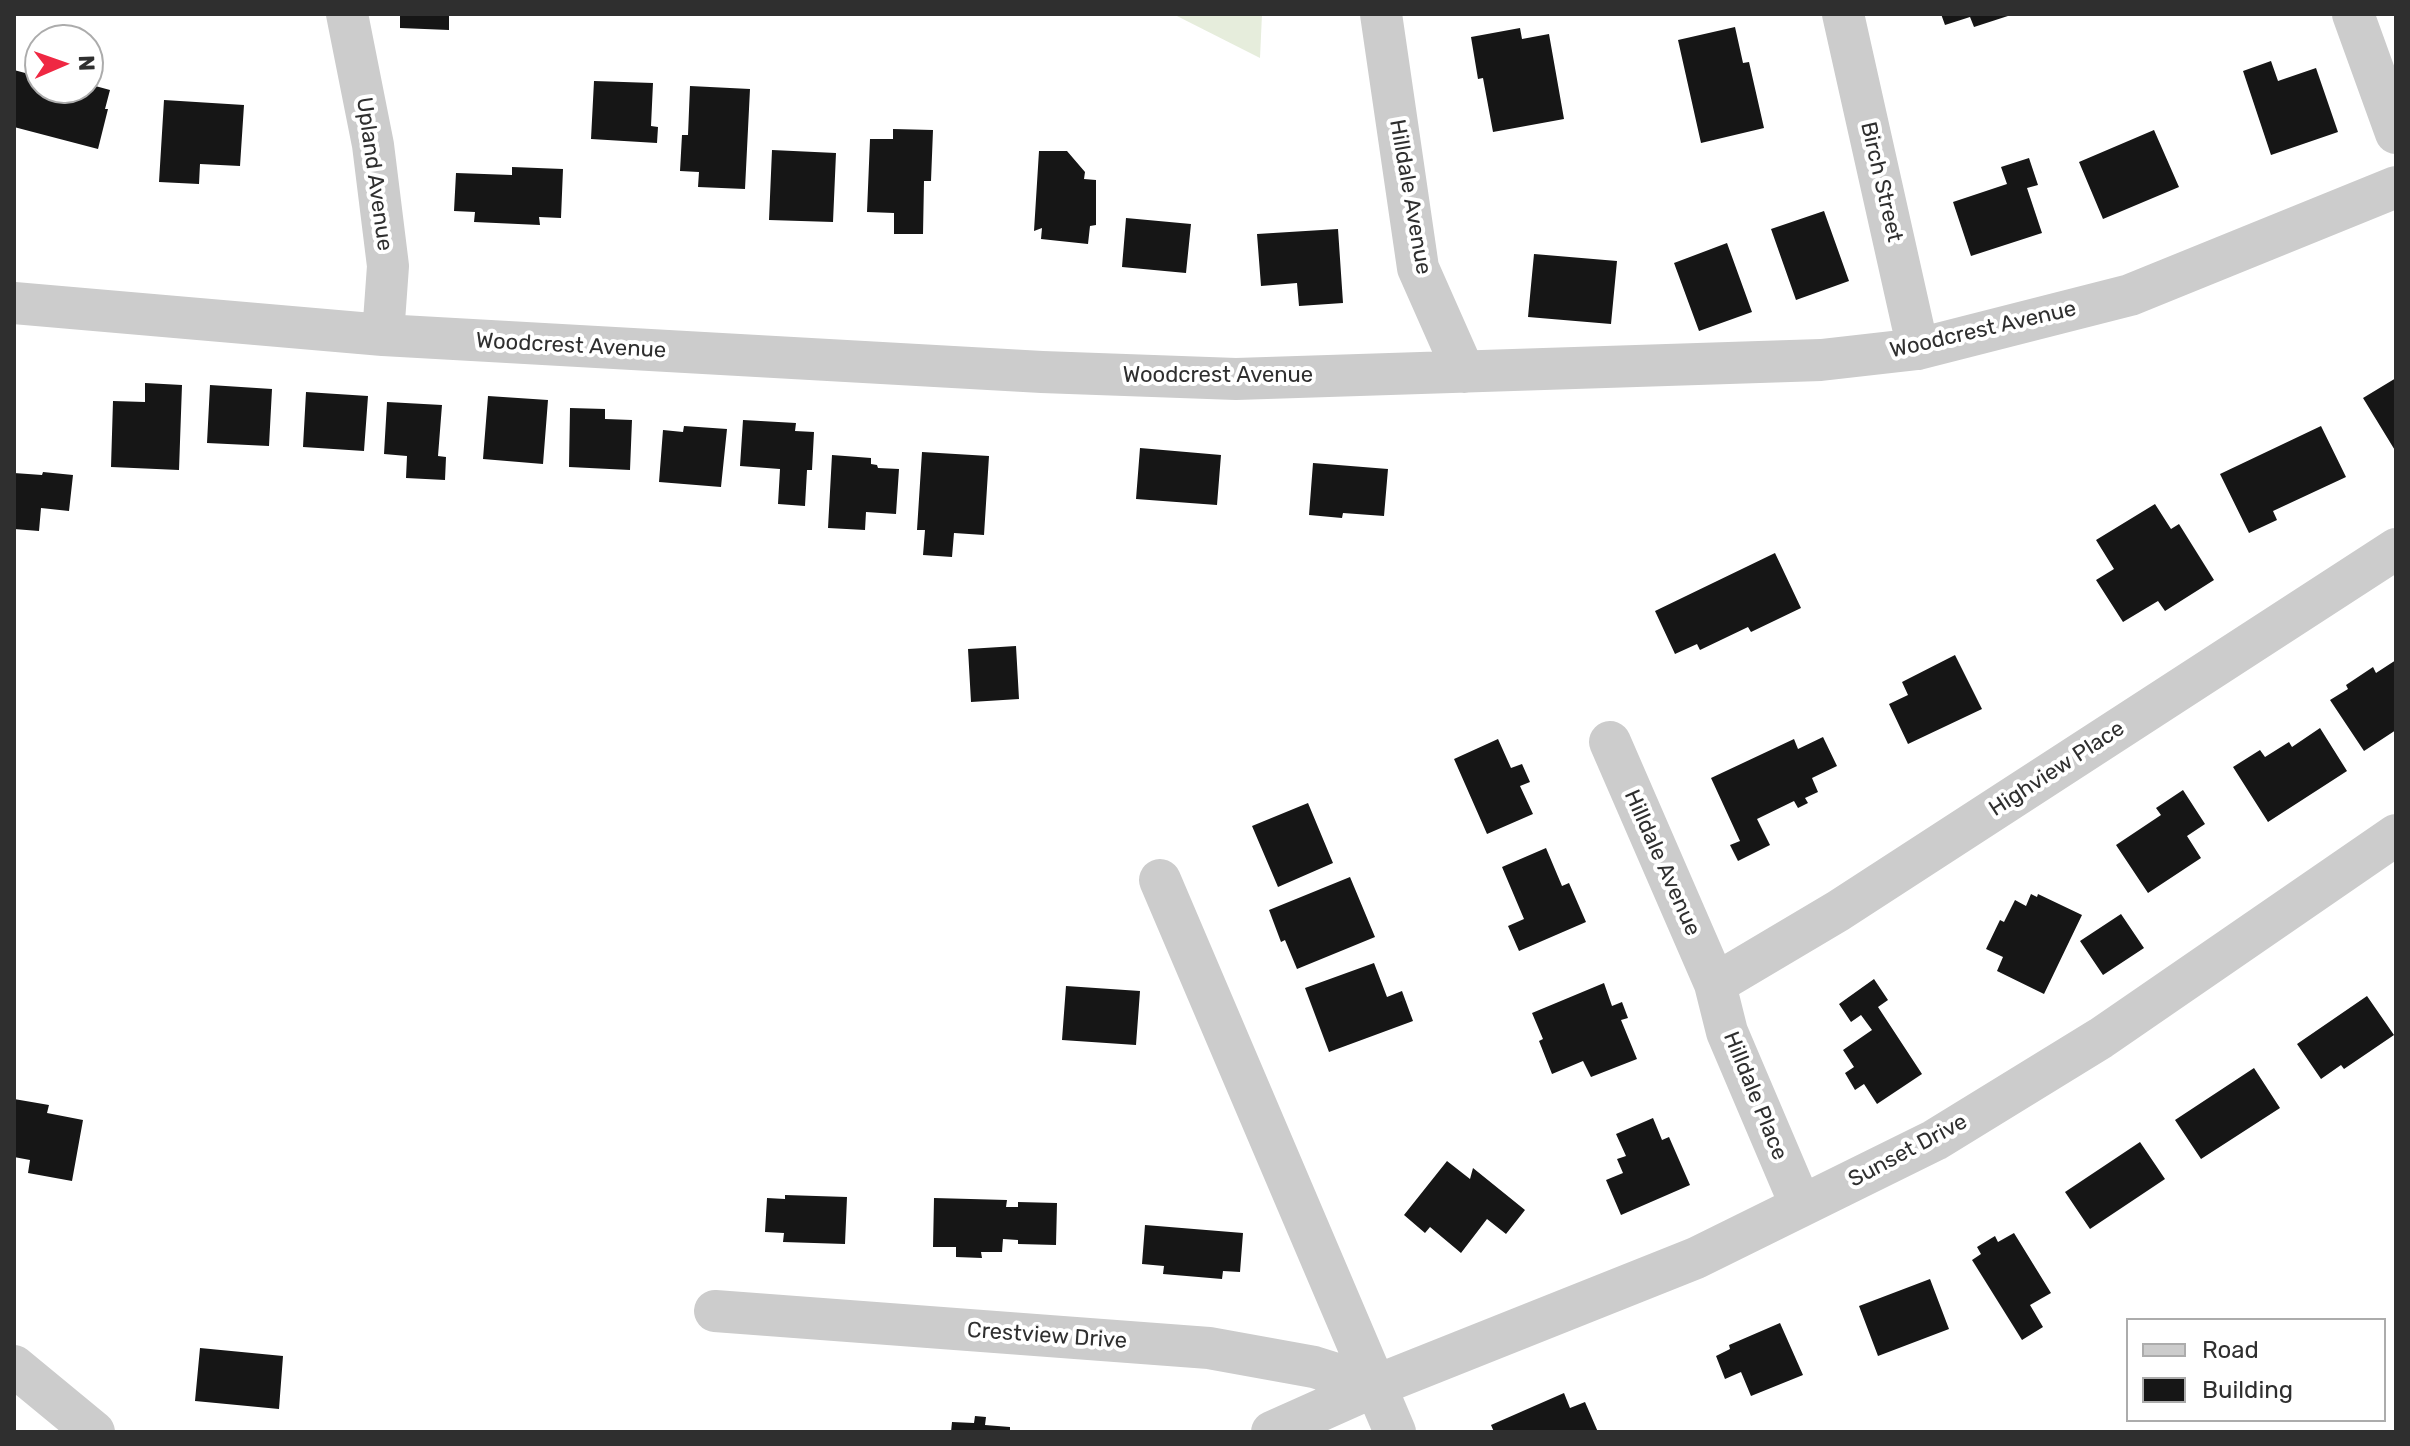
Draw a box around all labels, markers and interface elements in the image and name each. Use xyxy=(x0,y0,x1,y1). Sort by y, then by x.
north arrow xyxy=(24,24,104,104)
text: N xyxy=(73,55,100,72)
street label: Upland Avenue xyxy=(350,95,398,253)
street label: Hilldale Avenue xyxy=(1383,117,1437,277)
street label: Birch Street xyxy=(1854,119,1908,245)
street label: Woodcrest Avenue xyxy=(1887,296,2079,364)
street label: Woodcrest Avenue xyxy=(475,328,667,364)
street label: Woodcrest Avenue xyxy=(1123,363,1313,389)
street label: Highview Place xyxy=(1984,715,2130,823)
street label: Hilldale Avenue xyxy=(1618,786,1706,940)
street label: Hilldale Place xyxy=(1717,1028,1793,1164)
street label: Sunset Drive xyxy=(1844,1109,1972,1193)
street label: Crestview Drive xyxy=(966,1317,1128,1355)
legend xyxy=(2126,1318,2386,1422)
text: Road xyxy=(2202,1336,2259,1364)
text: Building xyxy=(2202,1376,2293,1404)

